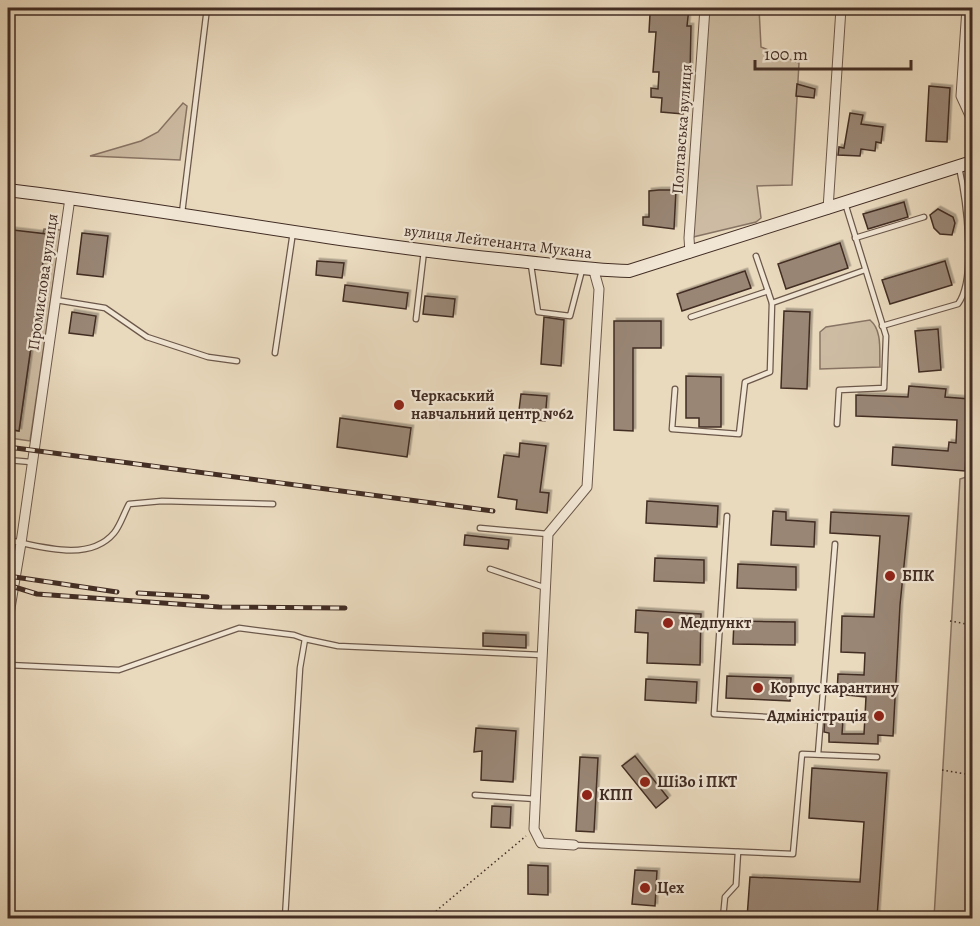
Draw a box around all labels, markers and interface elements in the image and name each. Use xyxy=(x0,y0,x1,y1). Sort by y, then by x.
scale bar xyxy=(755,33,911,71)
text: 100 m xyxy=(764,42,808,66)
street label: Полтавська вулиця xyxy=(666,63,698,195)
street label: Промислова вулиця xyxy=(23,212,64,352)
street label: вулиця Лейтенанта Мукана xyxy=(403,220,594,265)
place label: Черкаський навчальний центр №62 xyxy=(411,385,574,425)
marker: Черкаський навчальний центр №62 xyxy=(392,398,406,412)
place label: БПК xyxy=(902,565,935,587)
marker: БПК xyxy=(883,569,897,583)
place label: Медпункт xyxy=(680,612,752,634)
marker: Медпункт xyxy=(661,616,675,630)
place label: Корпус карантину xyxy=(770,677,899,699)
marker: Корпус карантину xyxy=(751,681,765,695)
place label: Адміністрація xyxy=(766,705,867,727)
marker: Адміністрація xyxy=(872,709,886,723)
place label: ШіЗо і ПКТ xyxy=(657,771,737,793)
marker: ШіЗо і ПКТ xyxy=(638,775,652,789)
place label: КПП xyxy=(599,784,633,806)
marker: КПП xyxy=(580,788,594,802)
place label: Цех xyxy=(657,877,685,899)
marker: Цех xyxy=(638,881,652,895)

